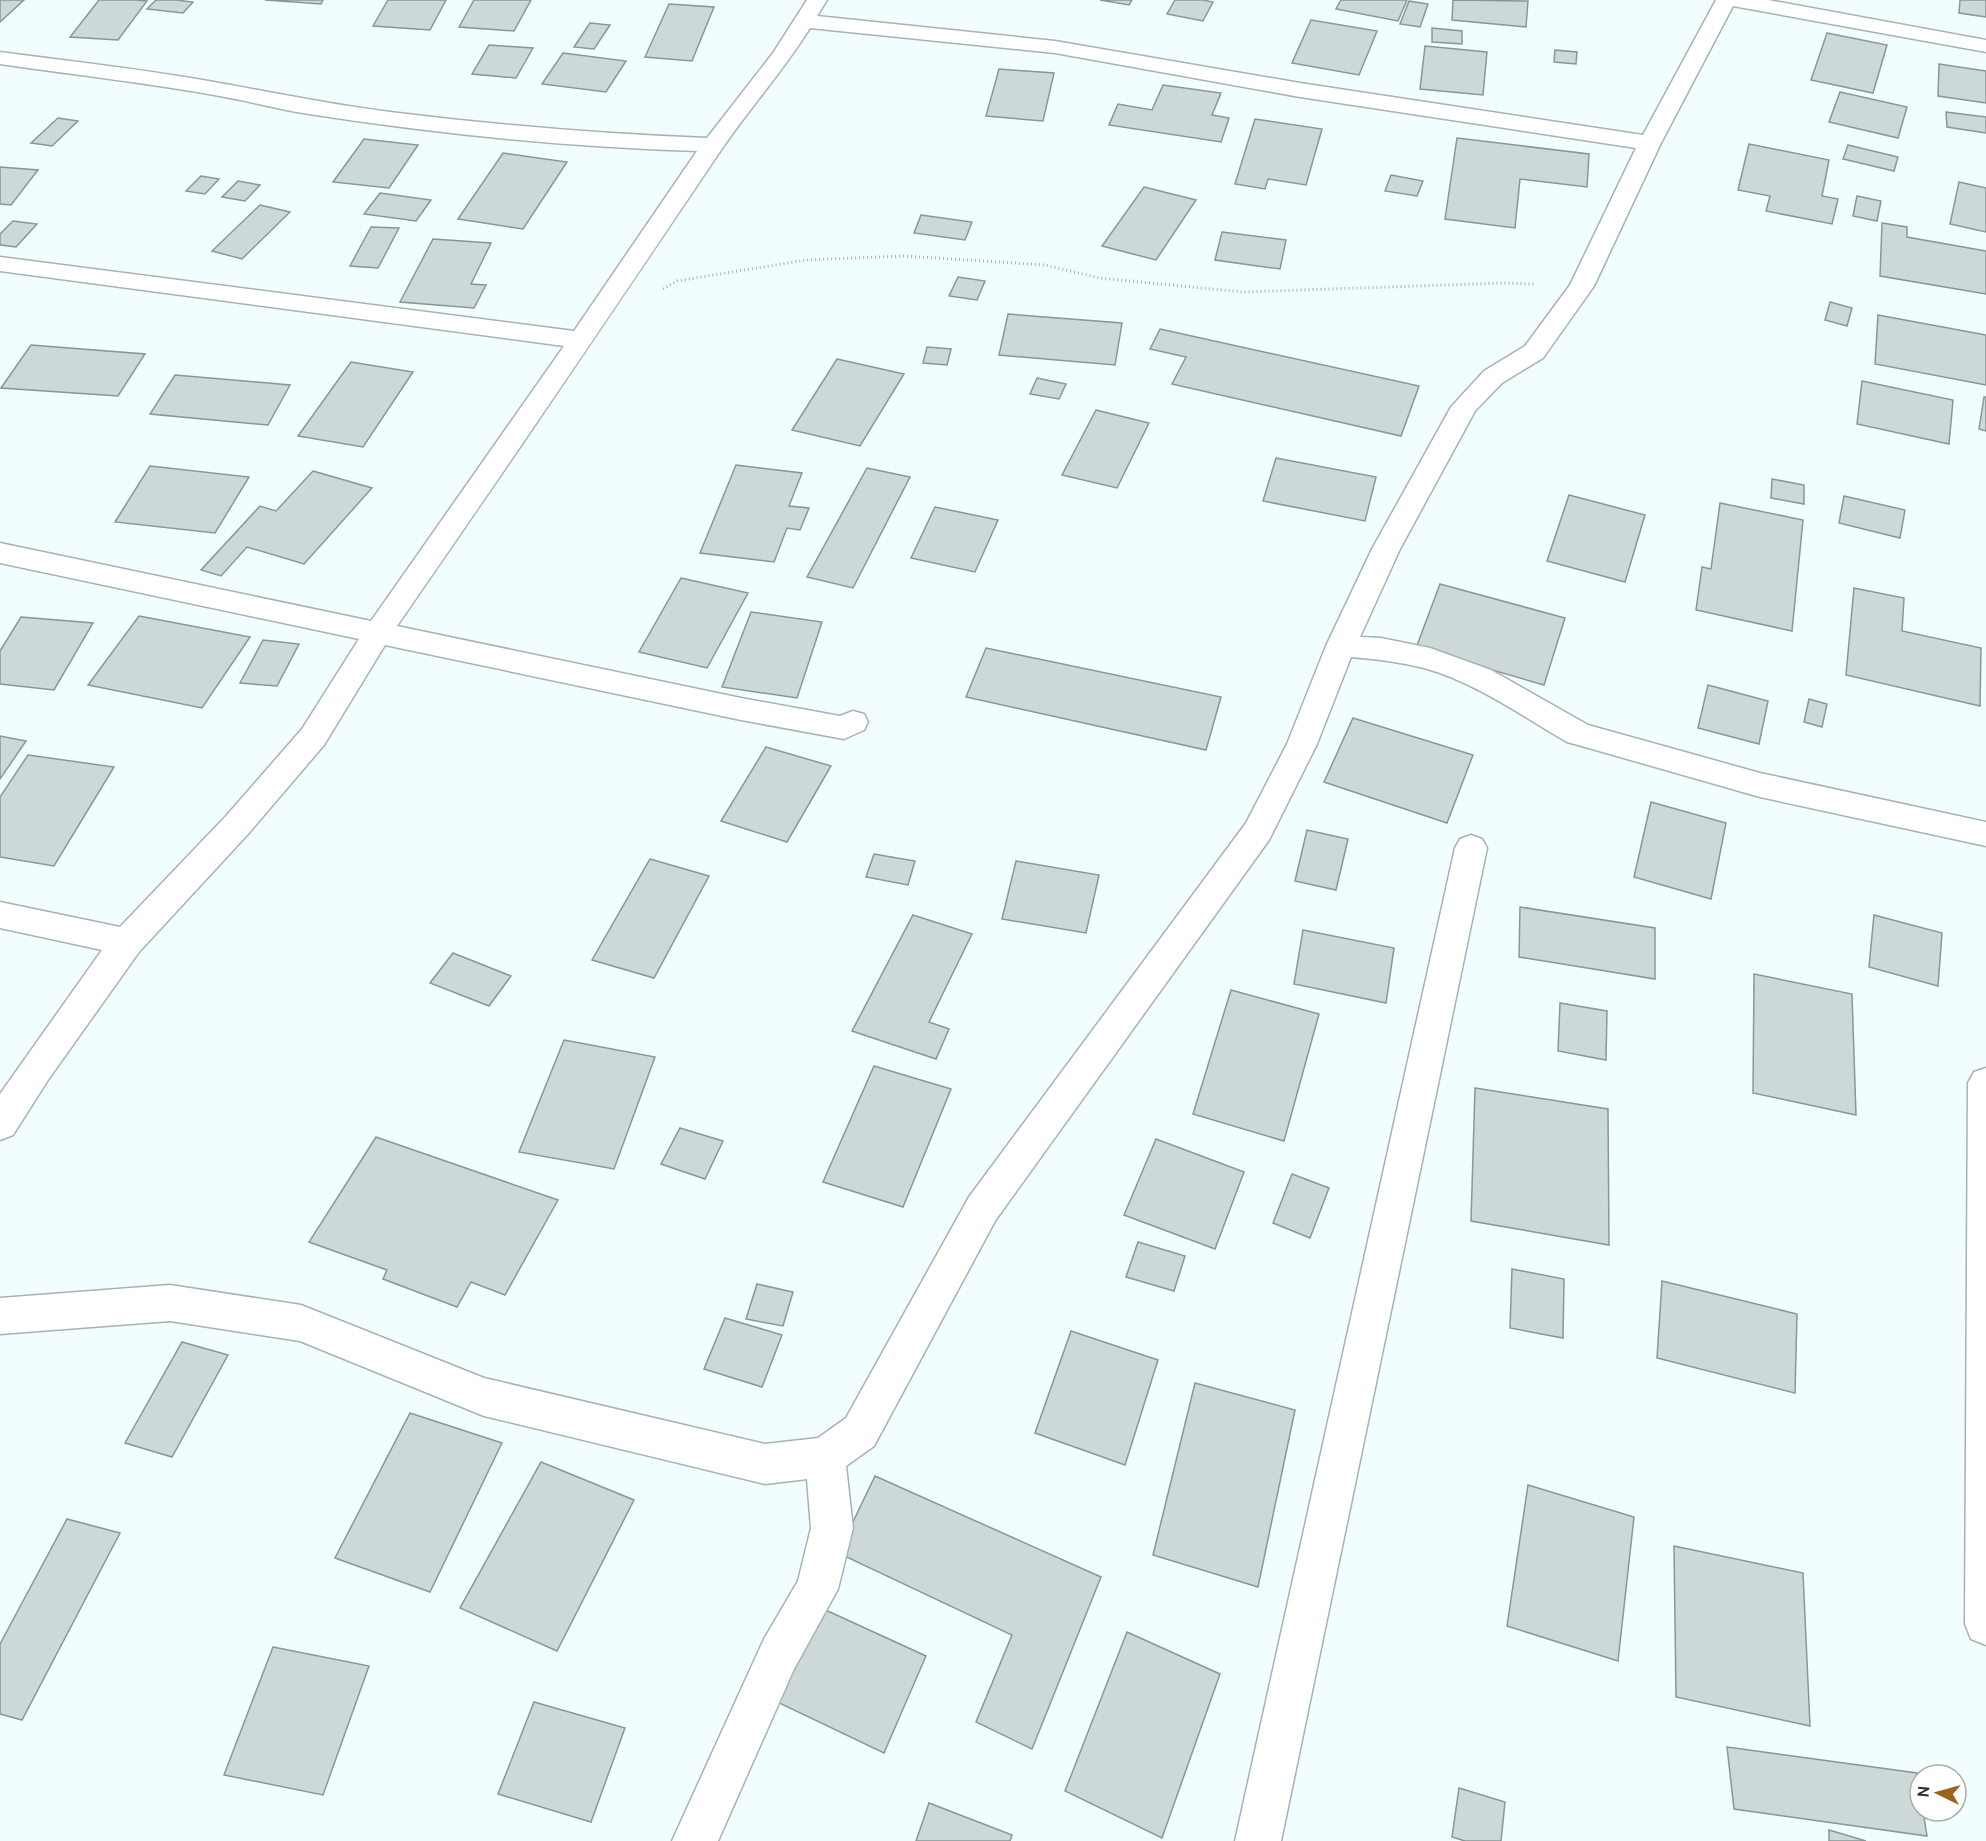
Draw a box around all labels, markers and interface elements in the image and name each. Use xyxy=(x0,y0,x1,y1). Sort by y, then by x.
north arrow xyxy=(1908,1763,1968,1823)
text: N xyxy=(1914,1785,1934,1798)

